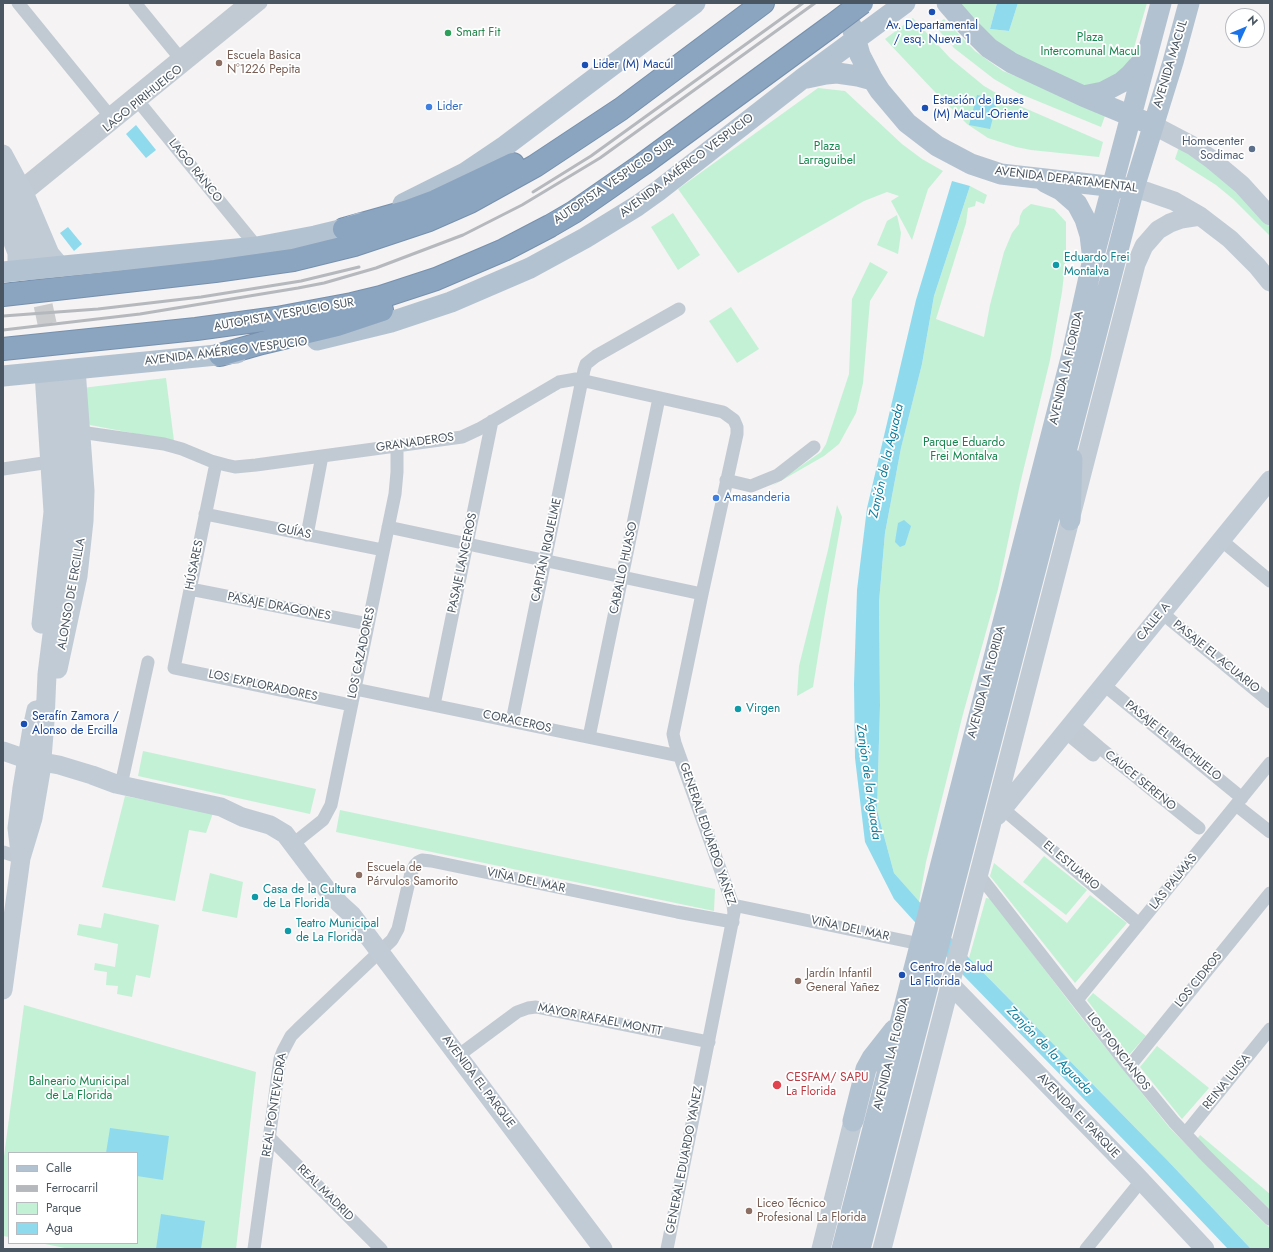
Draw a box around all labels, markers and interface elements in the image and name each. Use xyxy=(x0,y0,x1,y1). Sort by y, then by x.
marker: Av. Departamental / esq. Nueva 1 xyxy=(927,7,937,17)
north arrow xyxy=(1225,8,1265,48)
text: N xyxy=(1244,12,1262,29)
street label: AVENIDA MACUL xyxy=(1151,18,1191,110)
place label: Av. Departamental / esq. Nueva 1 xyxy=(886,19,978,47)
place label: Smart Fit xyxy=(456,26,500,40)
marker: Smart Fit xyxy=(443,28,453,38)
park label: Plaza Intercomunal Macul xyxy=(1041,31,1139,59)
place label: Escuela Basica N°1226 Pepita xyxy=(227,49,301,77)
marker: Escuela Basica N°1226 Pepita xyxy=(214,58,224,68)
place label: Lider (M) Macul xyxy=(593,58,673,72)
marker: Lider (M) Macul xyxy=(580,60,590,70)
street label: LAGO PIRIHUEICO xyxy=(100,63,186,135)
place label: Estación de Buses (M) Macul -Oriente xyxy=(933,94,1028,122)
place label: Lider xyxy=(437,100,463,114)
marker: Lider xyxy=(424,102,434,112)
marker: Estación de Buses (M) Macul -Oriente xyxy=(920,103,930,113)
street label: AVENIDA AMÉRICO VESPUCIO xyxy=(617,111,757,221)
place label: Homecenter Sodimac xyxy=(1182,135,1244,163)
street label: LAGO RANCO xyxy=(165,136,225,206)
street label: AUTOPISTA VESPUCIO SUR xyxy=(551,136,677,228)
park label: Plaza Larraguibel xyxy=(798,140,856,168)
marker: Homecenter Sodimac xyxy=(1247,144,1257,154)
street label: AVENIDA DEPARTAMENTAL xyxy=(994,164,1138,196)
place label: Eduardo Frei Montalva xyxy=(1064,251,1130,279)
marker: Eduardo Frei Montalva xyxy=(1051,260,1061,270)
street label: AUTOPISTA VESPUCIO SUR xyxy=(213,296,355,334)
street label: AVENIDA LA FLORIDA xyxy=(1047,310,1087,426)
street label: AVENIDA AMÉRICO VESPUCIO xyxy=(144,335,308,369)
water label: Zanjón de la Aguada xyxy=(866,402,908,520)
street label: GRANADEROS xyxy=(375,430,455,456)
park label: Parque Eduardo Frei Montalva xyxy=(923,436,1005,464)
place label: Amasanderia xyxy=(724,491,790,505)
marker: Amasanderia xyxy=(711,493,721,503)
street label: CAPITÁN RIQUELME xyxy=(529,497,565,603)
street label: PASAJE LANCEROS xyxy=(445,512,481,614)
street label: GUÍAS xyxy=(276,521,312,543)
street label: CABALLO HUASO xyxy=(607,521,641,615)
street label: ALONSO DE ERCILLA xyxy=(55,537,89,651)
street label: HÚSARES xyxy=(183,539,207,591)
street label: PASAJE DRAGONES xyxy=(226,590,332,624)
street label: CALLE A xyxy=(1134,600,1174,644)
street label: LOS CAZADORES xyxy=(345,606,379,700)
street label: PASAJE EL ACUARIO xyxy=(1170,618,1262,696)
street label: AVENIDA LA FLORIDA xyxy=(965,624,1009,740)
street label: LOS EXPLORADORES xyxy=(207,667,319,705)
street label: PASAJE EL RIACHUELO xyxy=(1122,698,1224,784)
place label: Virgen xyxy=(746,702,780,716)
marker: Virgen xyxy=(733,704,743,714)
street label: CORACEROS xyxy=(481,708,553,736)
place label: Serafín Zamora / Alonso de Ercilla xyxy=(32,710,119,738)
marker: Serafín Zamora / Alonso de Ercilla xyxy=(19,719,29,729)
water label: Zanjón de la Aguada xyxy=(852,723,884,841)
street label: CAUCE SERENO xyxy=(1102,748,1178,814)
street label: GENERAL EDUARDO YAÑEZ xyxy=(676,761,738,907)
street label: EL ESTUARIO xyxy=(1040,838,1102,894)
street label: LAS PALMAS xyxy=(1147,851,1201,913)
place label: Escuela de Párvulos Samorito xyxy=(367,861,458,889)
street label: VIÑA DEL MAR xyxy=(485,866,567,896)
marker: Escuela de Párvulos Samorito xyxy=(354,870,364,880)
place label: Casa de la Cultura de La Florida xyxy=(263,883,356,911)
marker: Casa de la Cultura de La Florida xyxy=(250,892,260,902)
street label: VIÑA DEL MAR xyxy=(809,914,891,944)
place label: Teatro Municipal de La Florida xyxy=(296,917,379,945)
marker: Teatro Municipal de La Florida xyxy=(283,926,293,936)
street label: LOS CIDROS xyxy=(1172,950,1226,1010)
place label: Centro de Salud La Florida xyxy=(910,961,993,989)
place label: Jardín Infantil General Yañez xyxy=(806,967,879,995)
marker: Centro de Salud La Florida xyxy=(897,970,907,980)
marker: Jardín Infantil General Yañez xyxy=(793,976,803,986)
street label: AVENIDA LA FLORIDA xyxy=(871,996,913,1112)
street label: MAYOR RAFAEL MONTT xyxy=(537,1001,663,1039)
water label: Zanjón de la Aguada xyxy=(1003,1004,1095,1098)
street label: LOS PONCIANOS xyxy=(1083,1010,1153,1094)
street label: AVENIDA EL PARQUE xyxy=(438,1033,518,1131)
street label: REINA LUISA xyxy=(1200,1051,1254,1113)
street label: REAL PONTEVEDRA xyxy=(260,1052,290,1158)
place label: CESFAM/ SAPU La Florida xyxy=(786,1071,869,1099)
street label: AVENIDA EL PARQUE xyxy=(1034,1071,1122,1161)
park label: Balneario Municipal de La Florida xyxy=(29,1075,129,1103)
marker: CESFAM/ SAPU La Florida xyxy=(771,1079,783,1091)
street label: GENERAL EDUARDO YAÑEZ xyxy=(664,1085,706,1235)
legend xyxy=(8,1152,138,1244)
text: Calle xyxy=(46,1159,72,1177)
street label: REAL MADRID xyxy=(294,1162,356,1224)
text: Ferrocarril xyxy=(46,1179,98,1197)
place label: Liceo Técnico Profesional La Florida xyxy=(757,1197,866,1225)
text: Parque xyxy=(46,1199,81,1217)
marker: Liceo Técnico Profesional La Florida xyxy=(744,1206,754,1216)
text: Agua xyxy=(46,1219,73,1237)

